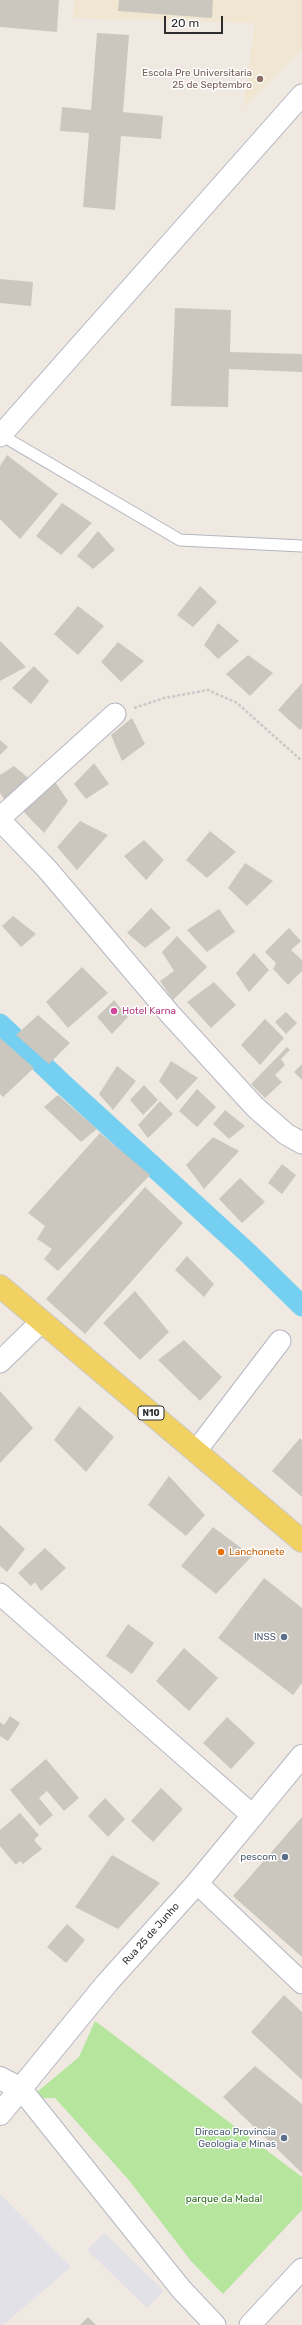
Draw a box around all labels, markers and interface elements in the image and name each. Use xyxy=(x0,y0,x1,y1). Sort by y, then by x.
scale bar xyxy=(166,8,225,34)
text: 20 m xyxy=(171,16,199,30)
place label: Escola Pre Universitaria 25 de Septembro xyxy=(142,67,252,90)
marker: Escola Pre Universitaria 25 de Septembro xyxy=(255,74,265,84)
place label: Hotel Karna xyxy=(122,1005,176,1017)
marker: Hotel Karna xyxy=(109,1006,119,1016)
road number: N10 xyxy=(138,1406,164,1420)
place label: Lanchonete xyxy=(229,1546,285,1558)
marker: Lanchonete xyxy=(216,1547,226,1557)
place label: INSS xyxy=(254,1631,276,1643)
marker: INSS xyxy=(279,1632,289,1642)
place label: pescom xyxy=(240,1851,277,1863)
marker: pescom xyxy=(280,1852,290,1862)
street label: Rua 25 de Junho xyxy=(120,1901,182,1967)
place label: Direcao Provincia Geologia e Minas xyxy=(195,2126,276,2150)
marker: Direcao Provincia Geologia e Minas xyxy=(279,2133,289,2143)
park label: parque da Madal xyxy=(186,2193,262,2205)

